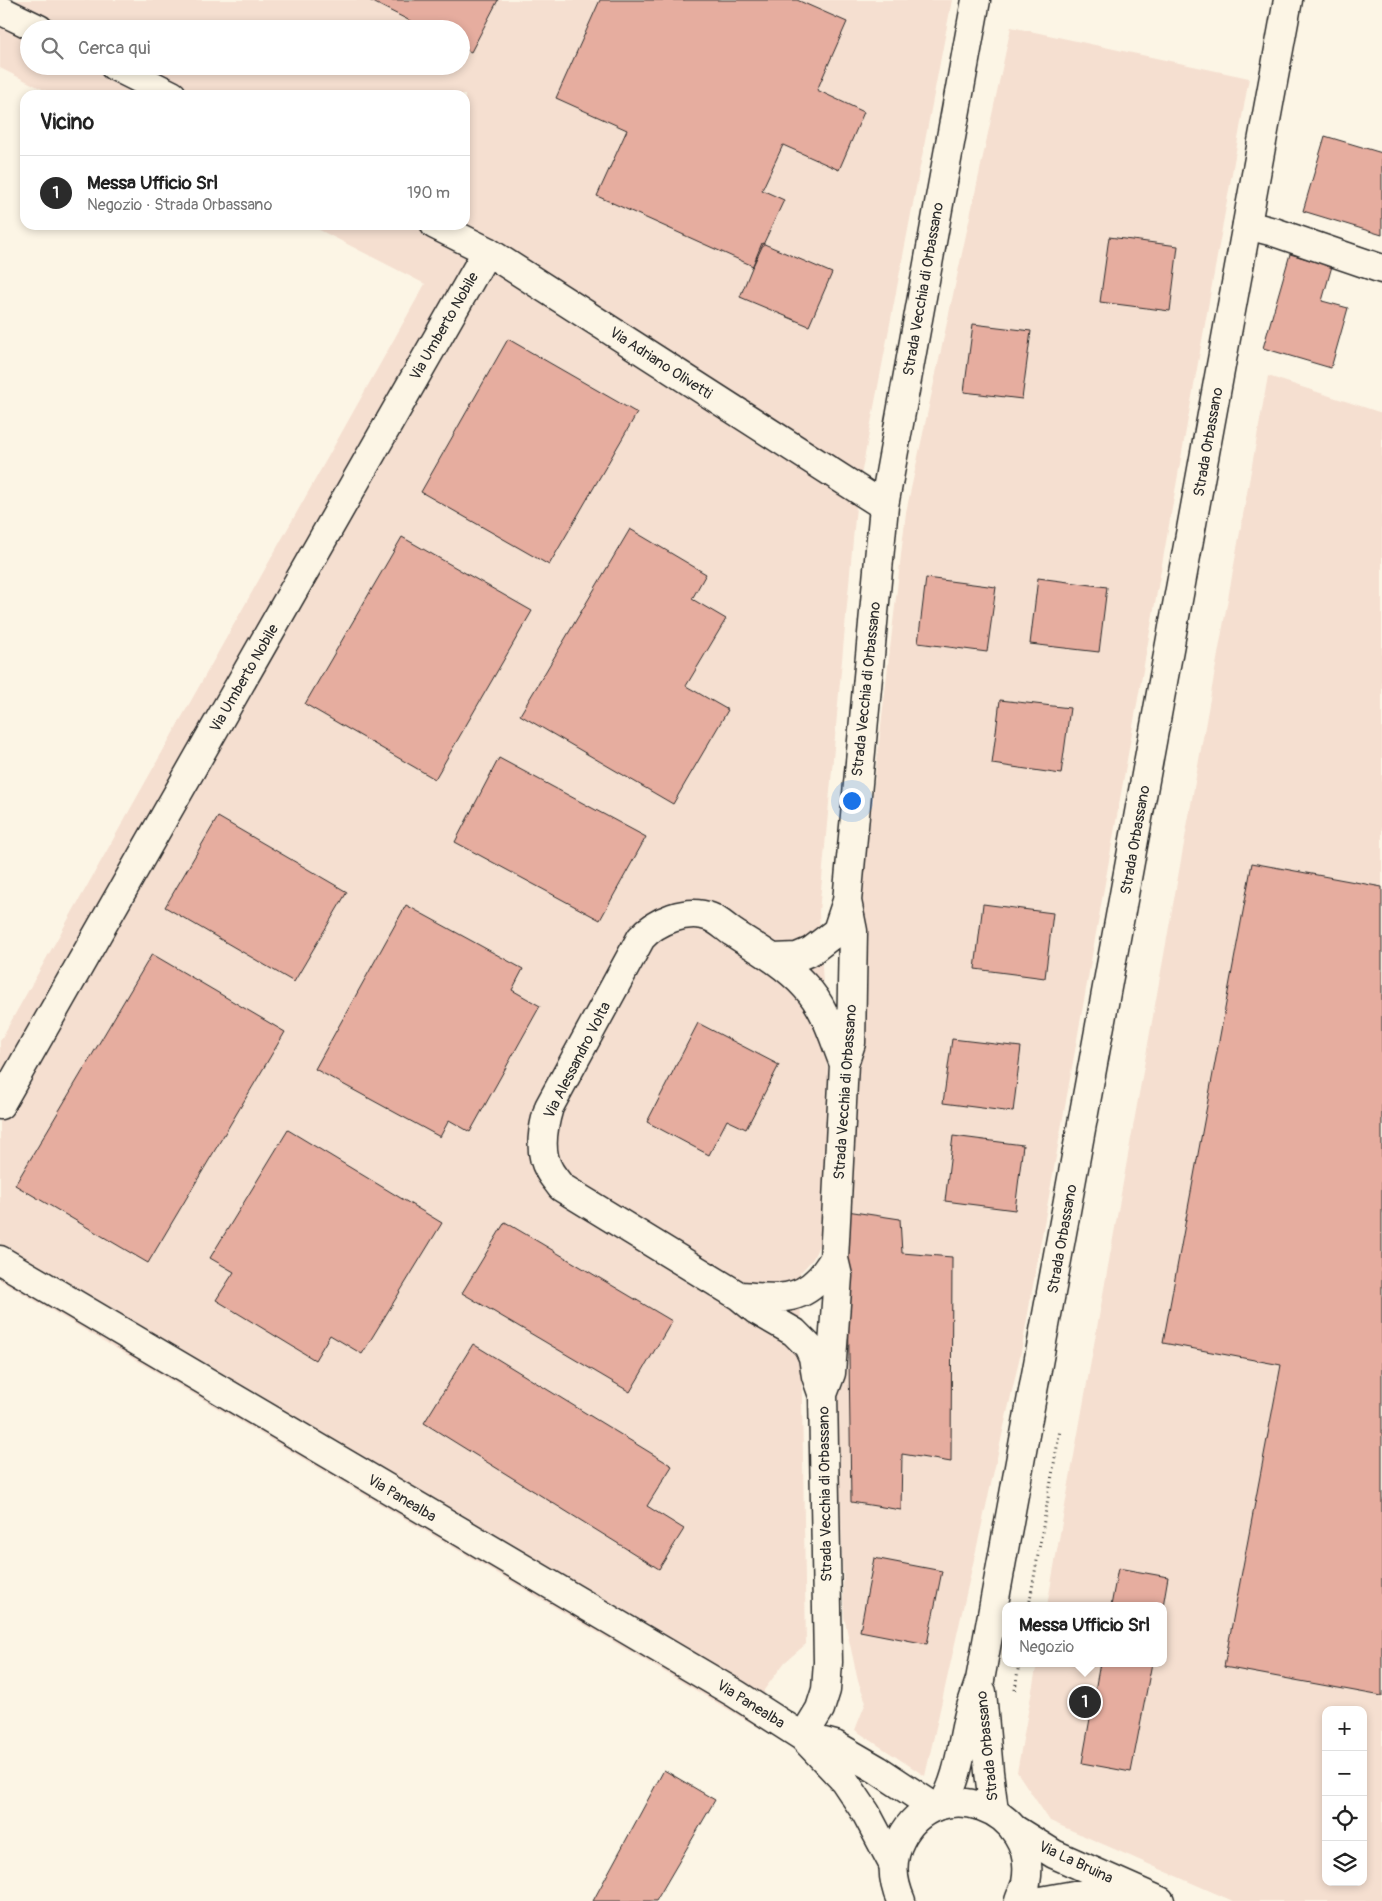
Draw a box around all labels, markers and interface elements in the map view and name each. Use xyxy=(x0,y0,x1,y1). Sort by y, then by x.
search box xyxy=(20,20,470,75)
icon: search xyxy=(38,34,66,62)
text: Cerca qui xyxy=(78,36,150,60)
text: Vicino xyxy=(40,109,94,136)
text: Messa Ufficio Srl xyxy=(87,171,218,195)
text: 1 xyxy=(53,183,59,203)
text: 190 m xyxy=(407,183,450,203)
text: Negozio · Strada Orbassano xyxy=(87,195,272,215)
street label: Strada Vecchia di Orbassano xyxy=(899,201,948,377)
street label: Via Umberto Nobile xyxy=(406,268,483,384)
street label: Via Adriano Olivetti xyxy=(606,323,716,404)
street label: Strada Orbassano xyxy=(1190,386,1227,498)
street label: Strada Vecchia di Orbassano xyxy=(848,601,885,777)
street label: Via Umberto Nobile xyxy=(206,620,283,736)
street label: Strada Orbassano xyxy=(1117,784,1154,896)
your location xyxy=(839,788,865,814)
street label: Via Alessandro Volta xyxy=(540,999,615,1122)
street label: Strada Vecchia di Orbassano xyxy=(830,1004,861,1180)
street label: Strada Orbassano xyxy=(1044,1183,1081,1295)
street label: Strada Vecchia di Orbassano xyxy=(814,1406,837,1582)
street label: Via Panealba xyxy=(364,1470,440,1526)
popup xyxy=(1002,1602,1167,1667)
text: Messa Ufficio Srl xyxy=(1019,1613,1150,1637)
text: Negozio xyxy=(1019,1637,1074,1657)
street label: Via Panealba xyxy=(713,1676,788,1733)
pin: 1 xyxy=(1069,1683,1101,1721)
street label: Strada Orbassano xyxy=(972,1690,1003,1802)
map controls xyxy=(1322,1706,1367,1886)
button: + xyxy=(1322,1706,1367,1751)
button: − xyxy=(1322,1751,1367,1796)
button: locate xyxy=(1322,1796,1367,1841)
street label: Via La Bruina xyxy=(1036,1837,1116,1888)
button: layers xyxy=(1322,1841,1367,1886)

